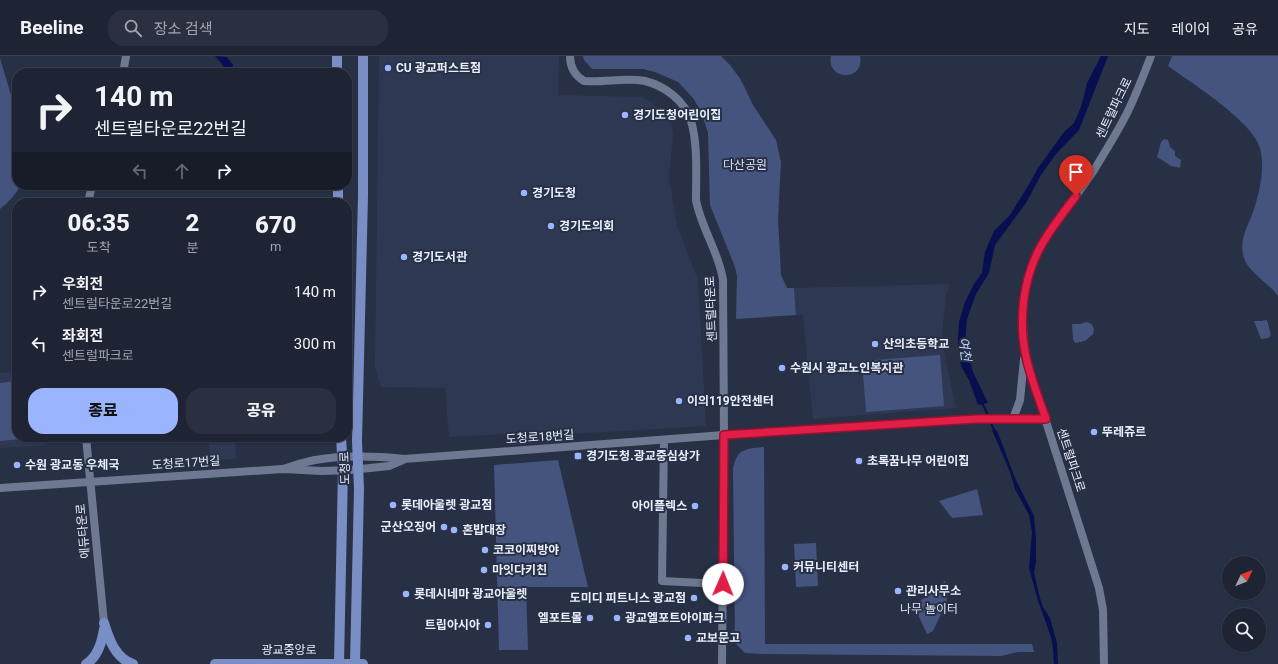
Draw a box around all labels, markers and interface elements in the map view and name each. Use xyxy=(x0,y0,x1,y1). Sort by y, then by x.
search box xyxy=(108,10,388,46)
text: Beeline xyxy=(20,16,84,39)
icon: search xyxy=(122,17,144,39)
text: 장소 검색 xyxy=(154,20,213,38)
text: 지도 xyxy=(1124,21,1150,37)
text: 레이어 xyxy=(1172,21,1210,37)
text: 공유 xyxy=(1232,21,1258,37)
place label: CU 광교퍼스트점 xyxy=(396,61,481,75)
marker: CU 광교퍼스트점 xyxy=(383,63,393,73)
street label: 센트럴파크로 xyxy=(1093,75,1135,141)
text: 140 m xyxy=(94,80,173,113)
icon: right xyxy=(28,84,80,136)
place label: 경기도청어린이집 xyxy=(633,108,721,122)
marker: 경기도청어린이집 xyxy=(620,110,630,120)
text: 센트럴타운로22번길 xyxy=(94,118,247,139)
pin xyxy=(1059,155,1093,196)
park label: 다산공원 xyxy=(723,158,767,172)
icon: left xyxy=(129,160,151,182)
icon: ahead xyxy=(171,160,193,182)
icon: right xyxy=(213,160,235,182)
icon: arrive xyxy=(1065,161,1087,183)
place label: 경기도청 xyxy=(532,186,576,200)
marker: 경기도청 xyxy=(519,188,529,198)
text: 06:35 xyxy=(68,209,130,237)
text: 2 xyxy=(185,209,199,237)
text: 670 xyxy=(255,211,296,239)
place label: 경기도의회 xyxy=(559,219,614,233)
marker: 경기도의회 xyxy=(546,221,556,231)
text: m xyxy=(270,239,281,254)
text: 도착 xyxy=(87,240,111,255)
text: 분 xyxy=(186,240,198,255)
place label: 경기도서관 xyxy=(412,250,467,264)
marker: 경기도서관 xyxy=(399,252,409,262)
text: 우회전 xyxy=(62,275,103,293)
street label: 센트럴타운로 xyxy=(703,276,719,342)
icon: right xyxy=(28,281,50,303)
text: 140 m xyxy=(294,283,336,301)
text: 센트럴타운로22번길 xyxy=(62,296,172,311)
text: 좌회전 xyxy=(62,327,103,345)
icon: left xyxy=(28,333,50,355)
text: 300 m xyxy=(294,335,336,353)
water label: 여천 xyxy=(956,336,974,363)
place label: 산의초등학교 xyxy=(883,337,949,351)
marker: 산의초등학교 xyxy=(870,339,880,349)
text: 센트럴파크로 xyxy=(62,348,134,363)
place label: 수원시 광교노인복지관 xyxy=(790,361,903,375)
marker: 수원시 광교노인복지관 xyxy=(777,363,787,373)
button: 종료 xyxy=(28,388,178,434)
button: 공유 xyxy=(186,388,336,434)
place label: 이의119안전센터 xyxy=(687,394,774,408)
marker: 이의119안전센터 xyxy=(674,396,684,406)
place label: 뚜레쥬르 xyxy=(1102,425,1146,439)
street label: 센트럴파크로 xyxy=(1054,426,1088,494)
marker: 뚜레쥬르 xyxy=(1089,427,1099,437)
street label: 도청로18번길 xyxy=(505,428,575,446)
place label: 경기도청.광교중심상가 xyxy=(586,449,700,463)
street label: 도청로 xyxy=(337,451,353,485)
marker: 경기도청.광교중심상가 xyxy=(573,451,583,461)
street label: 도청로17번길 xyxy=(151,454,221,472)
place label: 초록꿈나무 어린이집 xyxy=(867,454,969,468)
marker: 초록꿈나무 어린이집 xyxy=(854,456,864,466)
place label: 수원 광교동 우체국 xyxy=(25,458,119,472)
marker: 수원 광교동 우체국 xyxy=(12,460,22,470)
place label: 롯데아울렛 광교점 xyxy=(401,498,492,512)
place label: 아이플렉스 xyxy=(632,499,687,513)
marker: 롯데아울렛 광교점 xyxy=(388,500,398,510)
marker: 아이플렉스 xyxy=(690,501,700,511)
street label: 에듀타운로 xyxy=(74,503,92,559)
place label: 군산오징어 xyxy=(381,520,436,534)
marker: 군산오징어 xyxy=(439,522,449,532)
place label: 혼밥대장 xyxy=(462,523,506,537)
marker: 혼밥대장 xyxy=(449,525,459,535)
place label: 코코이찌방야 xyxy=(493,543,559,557)
marker: 코코이찌방야 xyxy=(480,545,490,555)
north arrow xyxy=(1222,556,1266,600)
map controls xyxy=(1222,556,1266,652)
place label: 커뮤니티센터 xyxy=(793,560,859,574)
marker: 커뮤니티센터 xyxy=(780,562,790,572)
place label: 마잇다키친 xyxy=(492,563,547,577)
position arrow xyxy=(702,563,744,605)
marker: 마잇다키친 xyxy=(479,565,489,575)
place label: 관리사무소 xyxy=(906,584,961,598)
marker: 관리사무소 xyxy=(893,586,903,596)
place label: 롯데시네마 광교아울렛 xyxy=(414,587,527,601)
marker: 롯데시네마 광교아울렛 xyxy=(401,589,411,599)
place label: 도미디 피트니스 광교점 xyxy=(570,591,686,605)
marker: 도미디 피트니스 광교점 xyxy=(689,593,699,603)
park label: 나무 놀이터 xyxy=(900,602,958,616)
button: search xyxy=(1222,608,1266,652)
place label: 엘포트몰 xyxy=(538,611,582,625)
place label: 광교엘포트아이파크 xyxy=(625,611,724,625)
marker: 엘포트몰 xyxy=(585,613,595,623)
marker: 광교엘포트아이파크 xyxy=(612,613,622,623)
place label: 트립아시아 xyxy=(425,618,480,632)
marker: 트립아시아 xyxy=(483,620,493,630)
place label: 교보문고 xyxy=(696,631,740,645)
marker: 교보문고 xyxy=(683,633,693,643)
street label: 광교중앙로 xyxy=(261,643,317,657)

